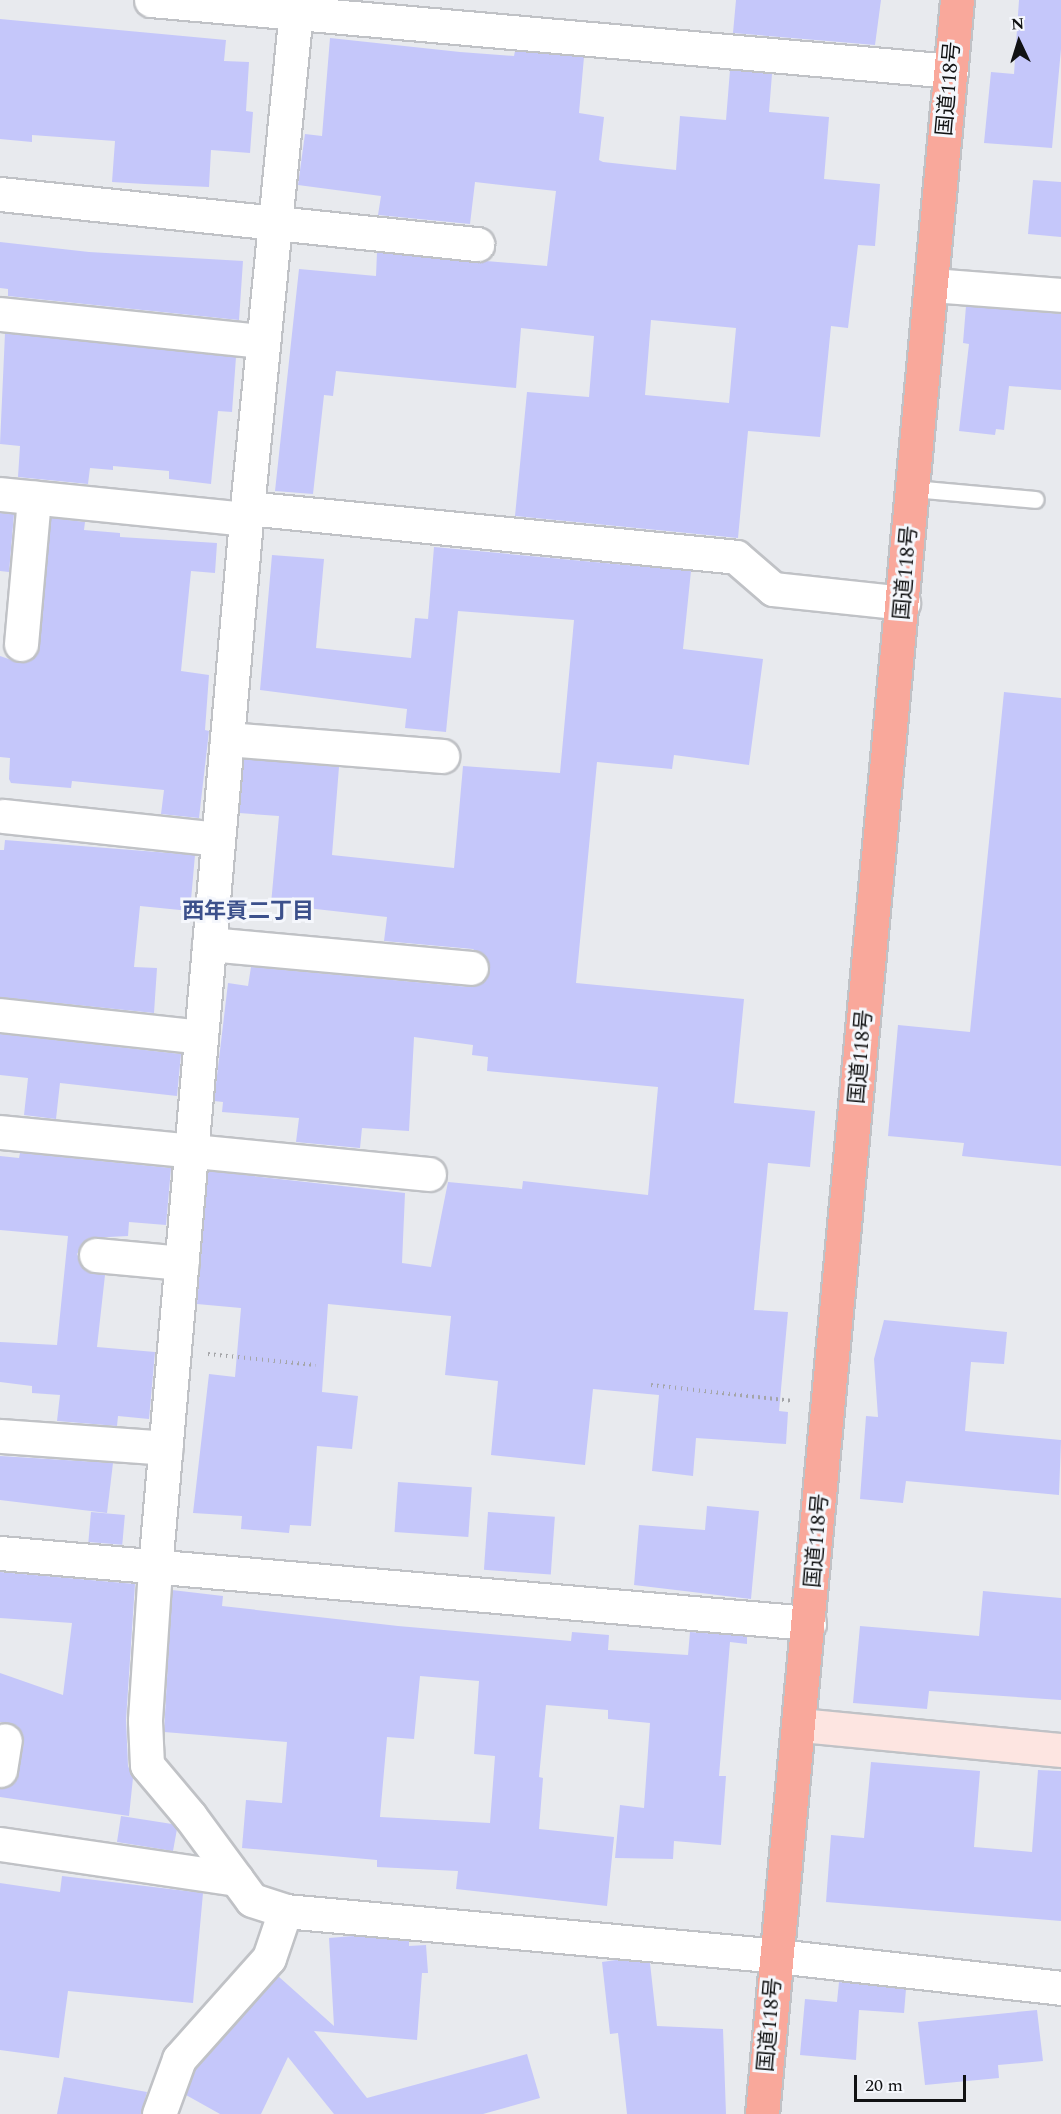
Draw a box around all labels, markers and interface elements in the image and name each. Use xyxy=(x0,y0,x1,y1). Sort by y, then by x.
north arrow xyxy=(989,12,1049,72)
text: N xyxy=(1010,12,1025,36)
street label: 国道118号 xyxy=(932,41,966,137)
street label: 国道118号 xyxy=(889,525,923,621)
district label: 西年貢二丁目 xyxy=(182,899,314,925)
street label: 国道118号 xyxy=(844,1009,878,1105)
street label: 国道118号 xyxy=(800,1493,834,1589)
street label: 国道118号 xyxy=(753,1977,787,2073)
scale bar xyxy=(857,2063,970,2101)
text: 20 m xyxy=(865,2072,903,2099)

